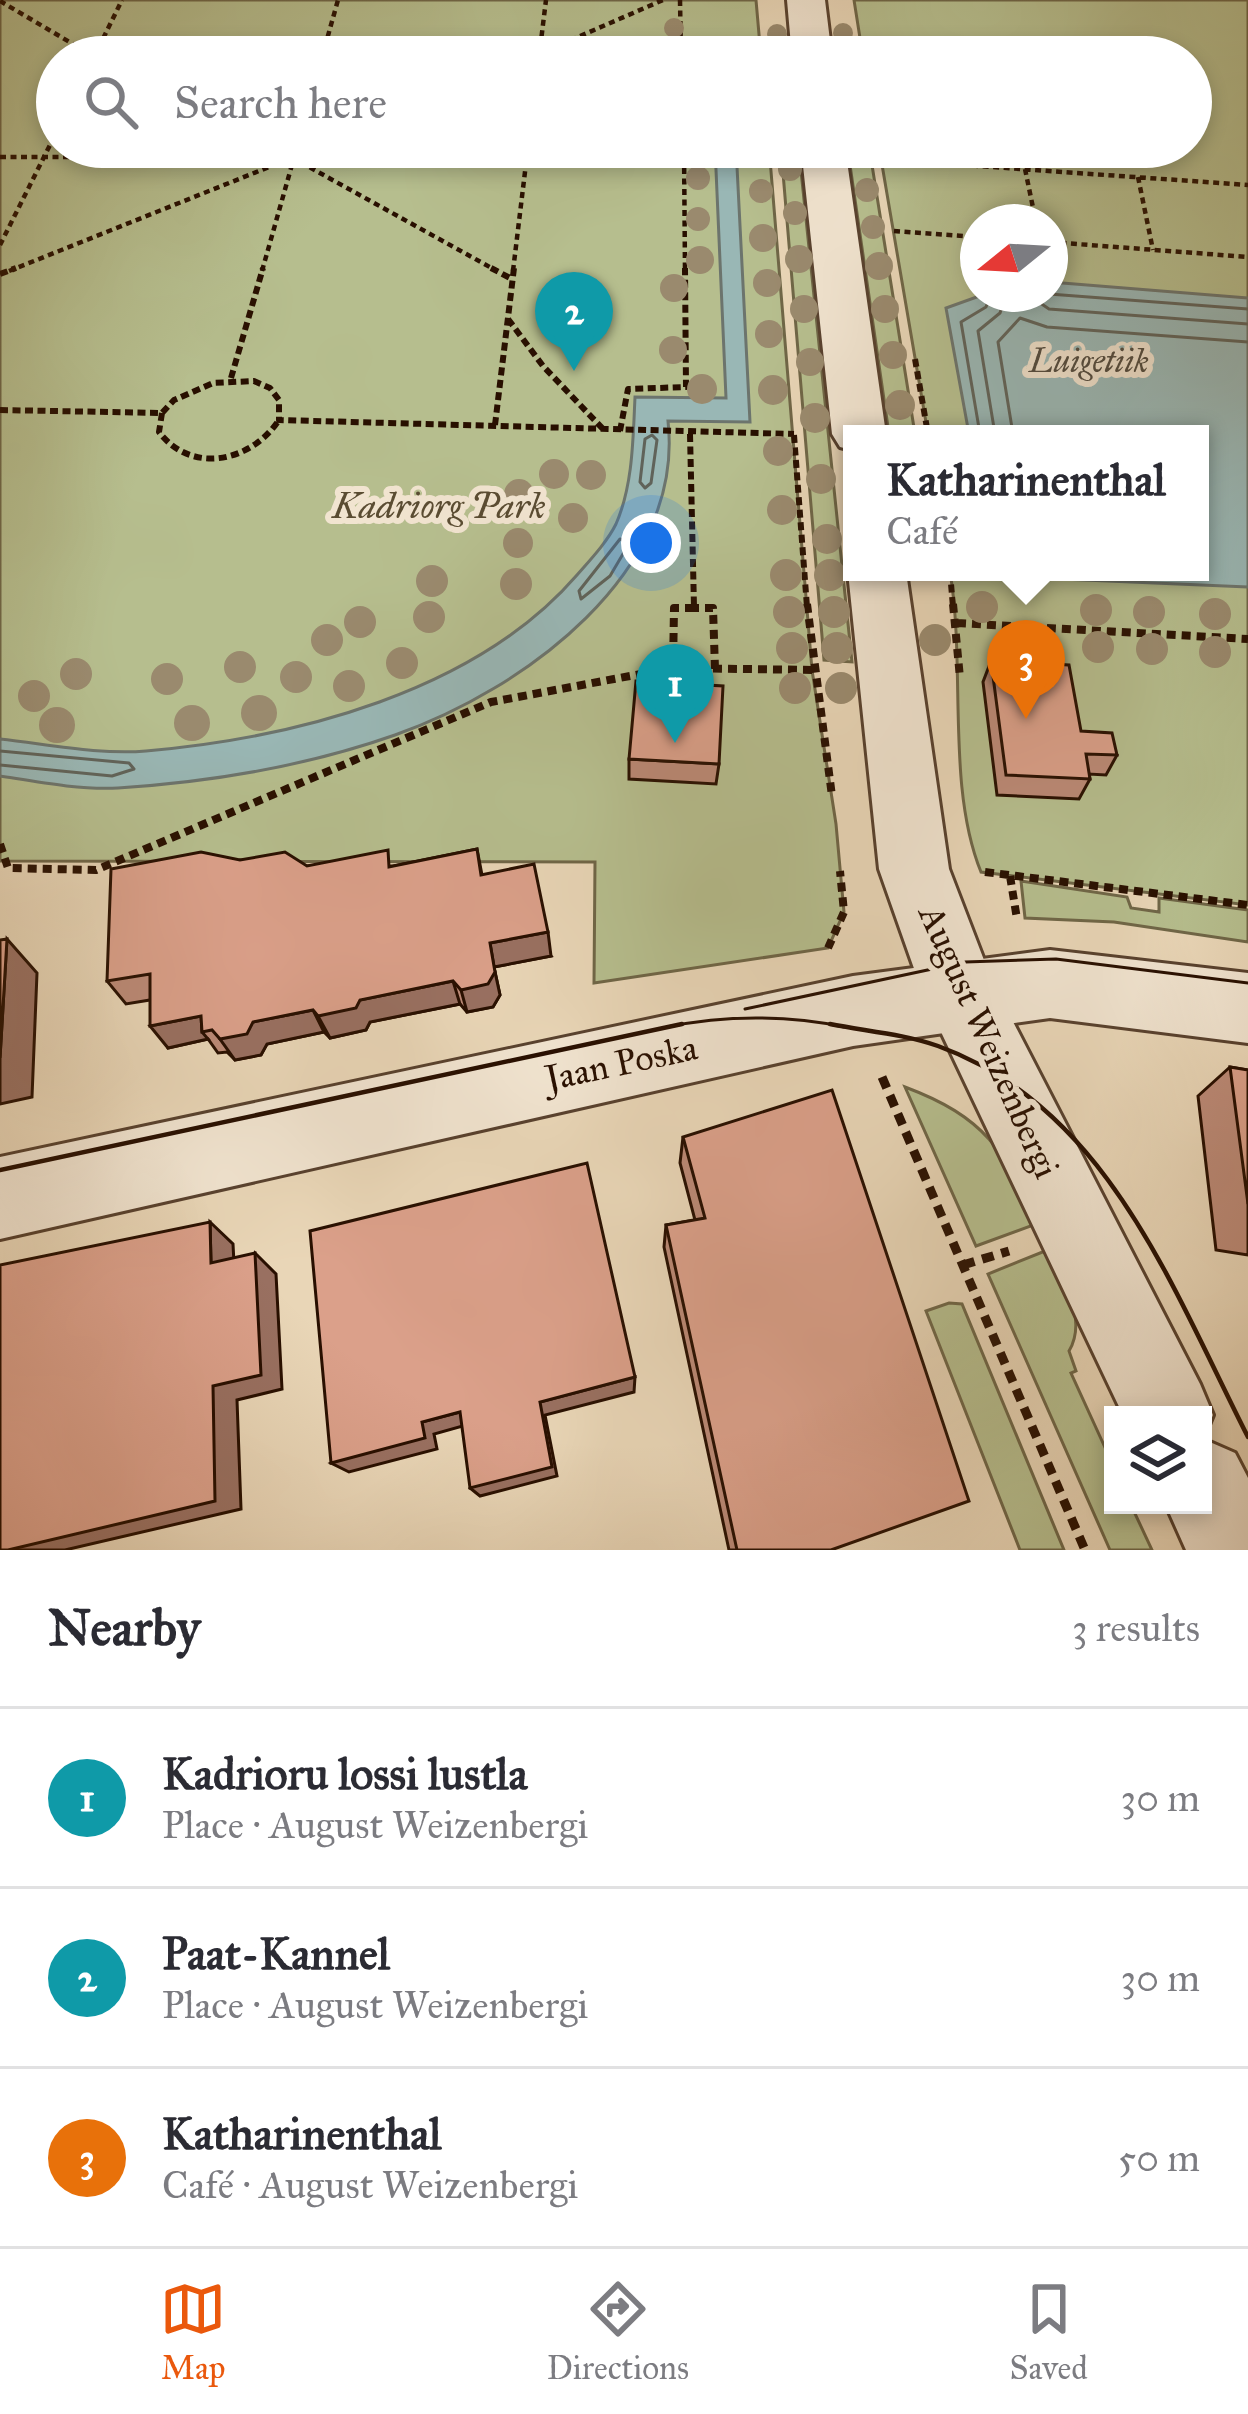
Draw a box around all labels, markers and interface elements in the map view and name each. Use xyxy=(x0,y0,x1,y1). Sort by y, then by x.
search box xyxy=(36,36,1212,168)
icon: search xyxy=(78,69,144,135)
text: Search here xyxy=(174,75,387,130)
north arrow xyxy=(960,204,1068,312)
pin: 2 xyxy=(535,272,613,371)
water label: Luigetiik xyxy=(1027,341,1149,381)
popup xyxy=(843,425,1209,581)
text: Katharinenthal xyxy=(886,452,1166,507)
park label: Kadriorg Park xyxy=(330,484,546,528)
text: Café xyxy=(886,507,958,555)
your location xyxy=(621,513,681,573)
pin: 3 xyxy=(987,620,1065,719)
pin: 1 xyxy=(636,644,714,743)
street label: August Weizenbergi xyxy=(908,896,1069,1185)
street label: Jaan Poska xyxy=(537,1025,702,1101)
map controls xyxy=(1104,1406,1212,1514)
button: layers xyxy=(1104,1406,1212,1514)
text: Nearby xyxy=(48,1597,200,1659)
text: 3 results xyxy=(1072,1604,1200,1652)
text: Kadrioru lossi lustla xyxy=(162,1746,528,1801)
text: 1 xyxy=(79,1774,95,1822)
text: 30 m xyxy=(1121,1774,1200,1822)
text: Place · August Weizenbergi xyxy=(162,1801,588,1849)
text: Paat-Kannel xyxy=(162,1926,390,1981)
text: 2 xyxy=(77,1954,97,2002)
text: 30 m xyxy=(1121,1954,1200,2002)
text: Place · August Weizenbergi xyxy=(162,1981,588,2029)
text: Katharinenthal xyxy=(162,2106,441,2161)
text: 3 xyxy=(79,2134,95,2182)
text: 50 m xyxy=(1118,2134,1200,2182)
text: Café · August Weizenbergi xyxy=(162,2161,578,2209)
tab: Map xyxy=(160,2276,226,2388)
tab: Directions xyxy=(547,2276,689,2388)
tab: Saved xyxy=(1009,2276,1088,2388)

